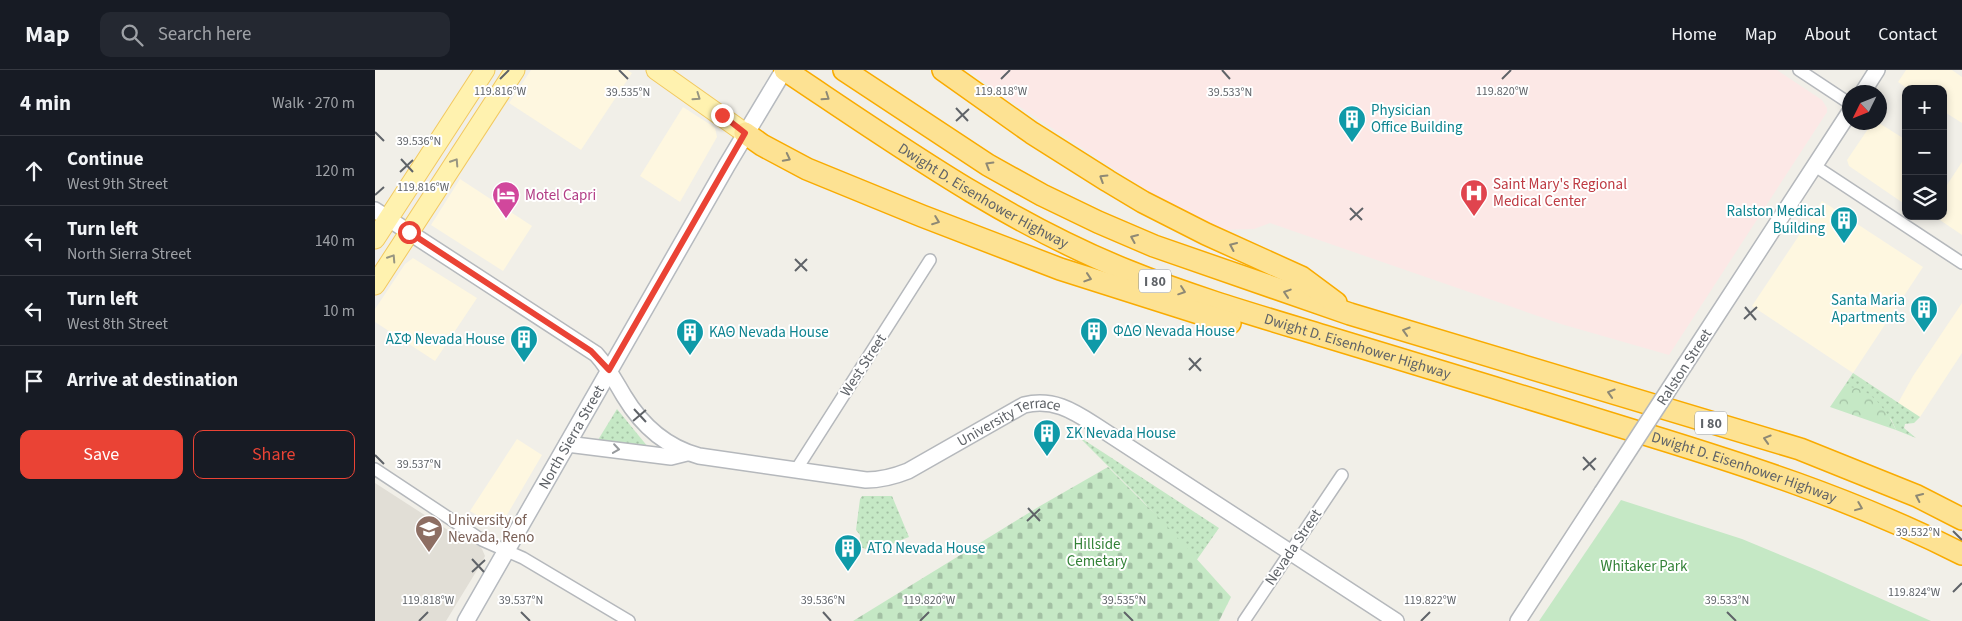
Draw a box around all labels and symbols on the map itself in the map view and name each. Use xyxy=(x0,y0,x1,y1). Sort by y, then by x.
text: 119.816°W xyxy=(474,83,527,100)
text: 119.818°W xyxy=(975,83,1028,100)
text: 119.820°W xyxy=(1476,83,1529,100)
text: 39.535°N xyxy=(606,84,650,101)
text: 39.533°N xyxy=(1208,84,1252,101)
north arrow xyxy=(1842,85,1887,130)
one-way arrow xyxy=(691,91,701,100)
one-way arrow xyxy=(820,91,829,100)
place label: Physician Office Building xyxy=(1371,100,1463,138)
route end xyxy=(711,104,734,127)
building icon: Physician Office Building xyxy=(1337,104,1367,143)
text: 39.536°N xyxy=(397,133,441,150)
street label: Dwight D. Eisenhower Highway xyxy=(894,138,1072,254)
one-way arrow xyxy=(781,152,790,162)
one-way arrow xyxy=(449,158,458,167)
one-way arrow xyxy=(986,162,995,172)
place label: Saint Mary's Regional Medical Center xyxy=(1493,174,1627,212)
one-way arrow xyxy=(1099,175,1108,185)
hospital icon: Saint Mary's Regional Medical Center xyxy=(1459,178,1489,217)
text: 119.816°W xyxy=(397,179,450,196)
hotel icon: Motel Capri xyxy=(491,180,521,219)
place label: Motel Capri xyxy=(525,185,596,206)
place label: Ralston Medical Building xyxy=(1727,201,1825,239)
building icon: Ralston Medical Building xyxy=(1829,205,1859,244)
one-way arrow xyxy=(931,215,940,225)
route start xyxy=(398,221,421,244)
one-way arrow xyxy=(1130,233,1139,244)
one-way arrow xyxy=(1229,242,1238,252)
one-way arrow xyxy=(386,255,395,264)
road number: I 80 xyxy=(1139,270,1171,292)
one-way arrow xyxy=(1084,273,1092,283)
one-way arrow xyxy=(1177,285,1186,295)
one-way arrow xyxy=(1283,289,1292,299)
place label: Santa Maria Apartments xyxy=(1831,290,1905,328)
building icon: Santa Maria Apartments xyxy=(1909,294,1939,333)
street label: Dwight D. Eisenhower Highway xyxy=(1261,308,1453,385)
building icon: ΦΔΘ Nevada House xyxy=(1079,316,1109,355)
building icon: ΚΑΘ Nevada House xyxy=(675,317,705,356)
place label: ΦΔΘ Nevada House xyxy=(1113,321,1235,342)
place label: ΚΑΘ Nevada House xyxy=(709,322,829,343)
building icon: ΑΣΦ Nevada House xyxy=(509,324,539,363)
street label: Ralston Street xyxy=(1652,325,1717,410)
one-way arrow xyxy=(1403,326,1411,336)
place label: ΑΣΦ Nevada House xyxy=(386,329,505,350)
street label: West Street xyxy=(835,330,892,401)
street label: North Sierra Street xyxy=(534,381,610,493)
one-way arrow xyxy=(1608,388,1616,398)
street label: University Terrace xyxy=(953,393,1063,452)
road number: I 80 xyxy=(1695,412,1727,434)
building icon: ΣΚ Nevada House xyxy=(1032,418,1062,457)
place label: ΣΚ Nevada House xyxy=(1066,423,1176,444)
street label: Dwight D. Eisenhower Highway xyxy=(1649,427,1840,509)
one-way arrow xyxy=(1763,435,1771,445)
one-way arrow xyxy=(612,443,620,454)
text: 39.537°N xyxy=(397,456,441,473)
one-way arrow xyxy=(1915,493,1924,503)
one-way arrow xyxy=(1854,501,1862,511)
street label: Nevada Street xyxy=(1260,505,1327,590)
place label: University of Nevada, Reno xyxy=(448,510,534,548)
school or university icon: University of Nevada, Reno xyxy=(414,514,444,553)
text: 39.532°N xyxy=(1896,524,1940,541)
building icon: ΑΤΩ Nevada House xyxy=(833,533,863,572)
park label: Hillside Cemetary xyxy=(1067,534,1127,572)
place label: ΑΤΩ Nevada House xyxy=(867,538,986,559)
park label: Whitaker Park xyxy=(1601,556,1688,577)
text: 119.824°W xyxy=(1888,584,1941,601)
text: 119.818°W xyxy=(402,592,455,609)
text: 39.537°N xyxy=(499,592,543,609)
text: 39.536°N xyxy=(801,592,845,609)
text: 119.820°W xyxy=(903,592,956,609)
text: 39.535°N xyxy=(1102,592,1146,609)
text: 119.822°W xyxy=(1404,592,1457,609)
text: 39.533°N xyxy=(1705,592,1749,609)

